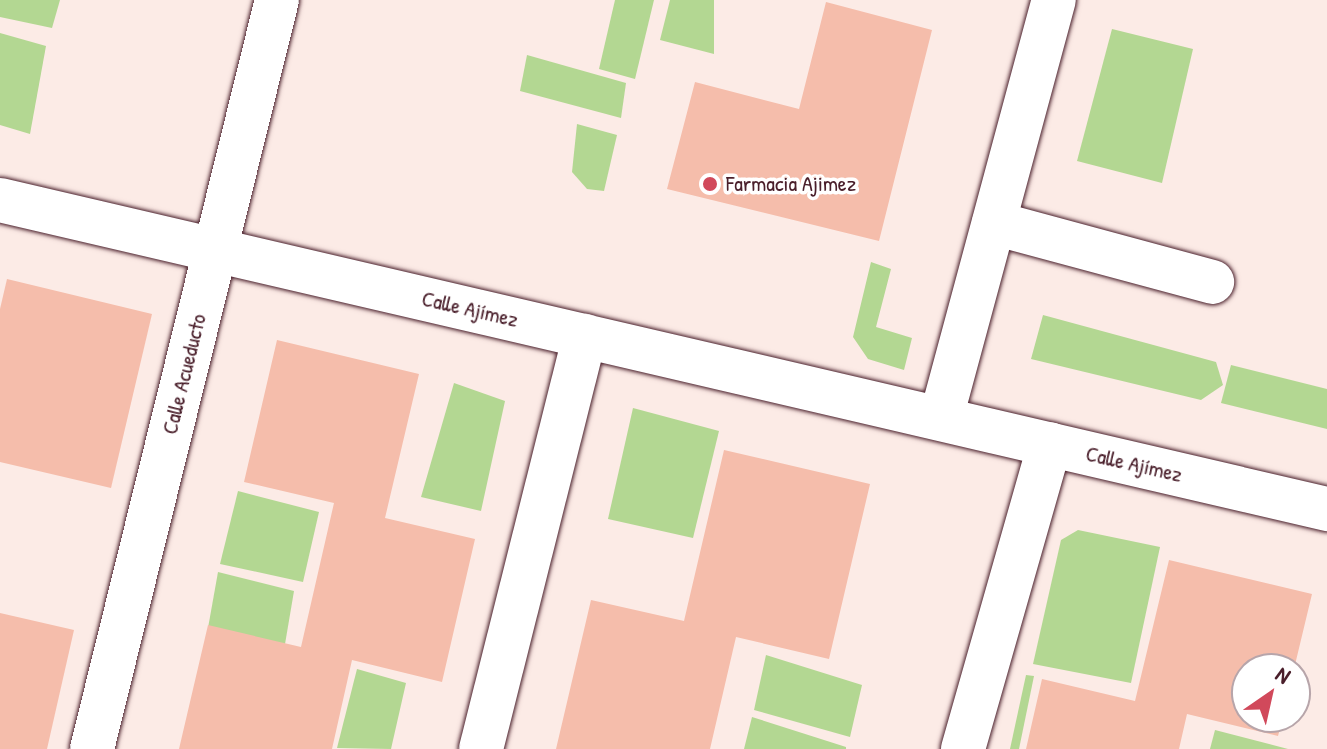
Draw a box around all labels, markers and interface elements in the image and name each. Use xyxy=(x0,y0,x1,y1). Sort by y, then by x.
place label: Farmacia Ajimez xyxy=(726,171,856,197)
marker: Farmacia Ajimez xyxy=(701,175,719,193)
street label: Calle Ajímez xyxy=(419,285,521,333)
street label: Calle Acueducto xyxy=(156,311,212,437)
street label: Calle Ajímez xyxy=(1083,440,1185,488)
north arrow xyxy=(1231,653,1311,733)
text: N xyxy=(1270,659,1297,690)

